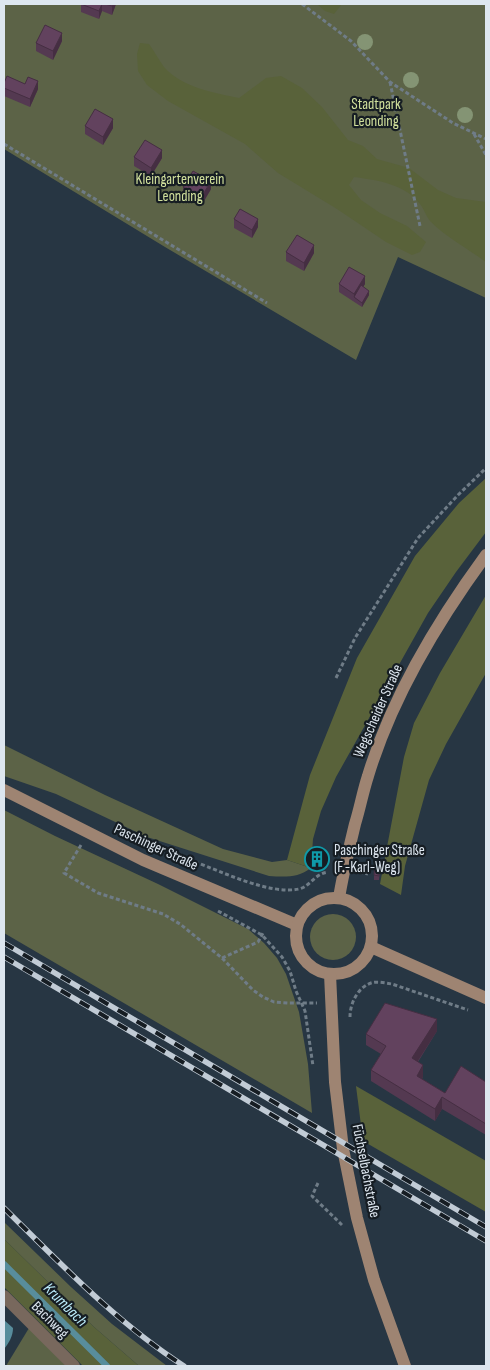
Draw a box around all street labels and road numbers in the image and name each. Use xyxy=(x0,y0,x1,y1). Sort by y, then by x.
street label: Wegscheider Straße xyxy=(349,661,407,761)
street label: Paschinger Straße xyxy=(111,819,201,875)
street label: Füchselbachstraße xyxy=(348,1123,384,1219)
street label: Bachweg xyxy=(27,1297,73,1343)

